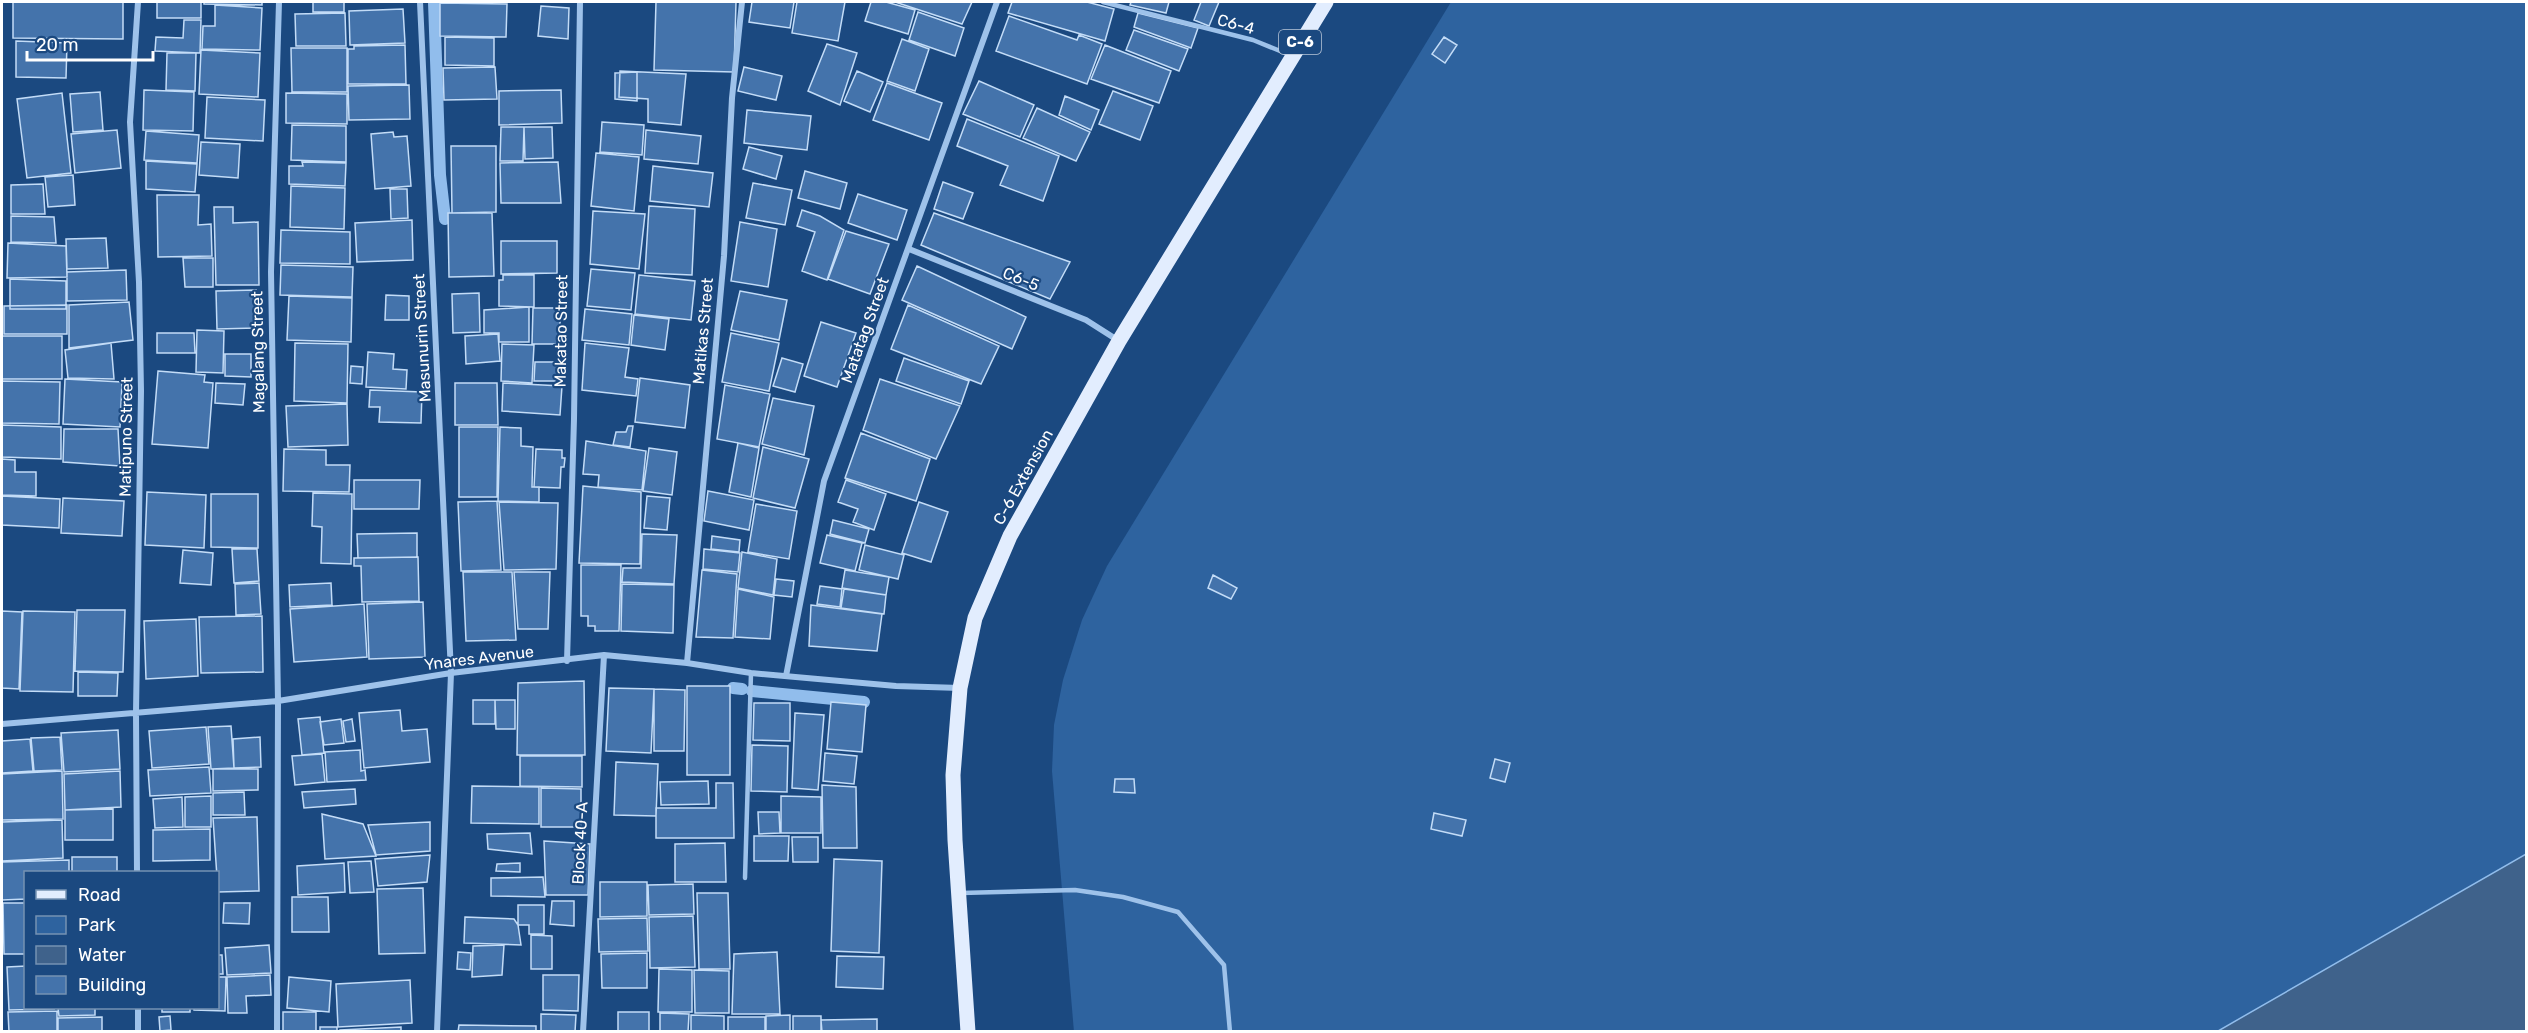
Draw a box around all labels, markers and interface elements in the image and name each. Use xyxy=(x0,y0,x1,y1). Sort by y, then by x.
street label: C6-4 xyxy=(1215,10,1257,38)
scale bar xyxy=(27,24,153,62)
road number: C-6 xyxy=(1279,30,1321,54)
text: 20 m xyxy=(36,34,78,56)
street label: C6-5 xyxy=(1000,263,1042,295)
street label: Masunurin Street xyxy=(409,273,435,403)
street label: Makatao Street xyxy=(551,274,571,388)
street label: Matatag Street xyxy=(837,274,893,386)
street label: Matikas Street xyxy=(689,277,717,385)
street label: Magalang Street xyxy=(247,291,269,413)
street label: Matipuno Street xyxy=(115,377,137,497)
street label: C-6 Extension xyxy=(989,426,1057,528)
street label: Ynares Avenue xyxy=(423,642,535,674)
street label: Block 40-A xyxy=(568,801,592,885)
legend xyxy=(24,871,219,1009)
text: Road xyxy=(78,884,121,906)
text: Park xyxy=(78,914,116,936)
text: Water xyxy=(78,944,126,966)
text: Building xyxy=(78,974,146,996)

